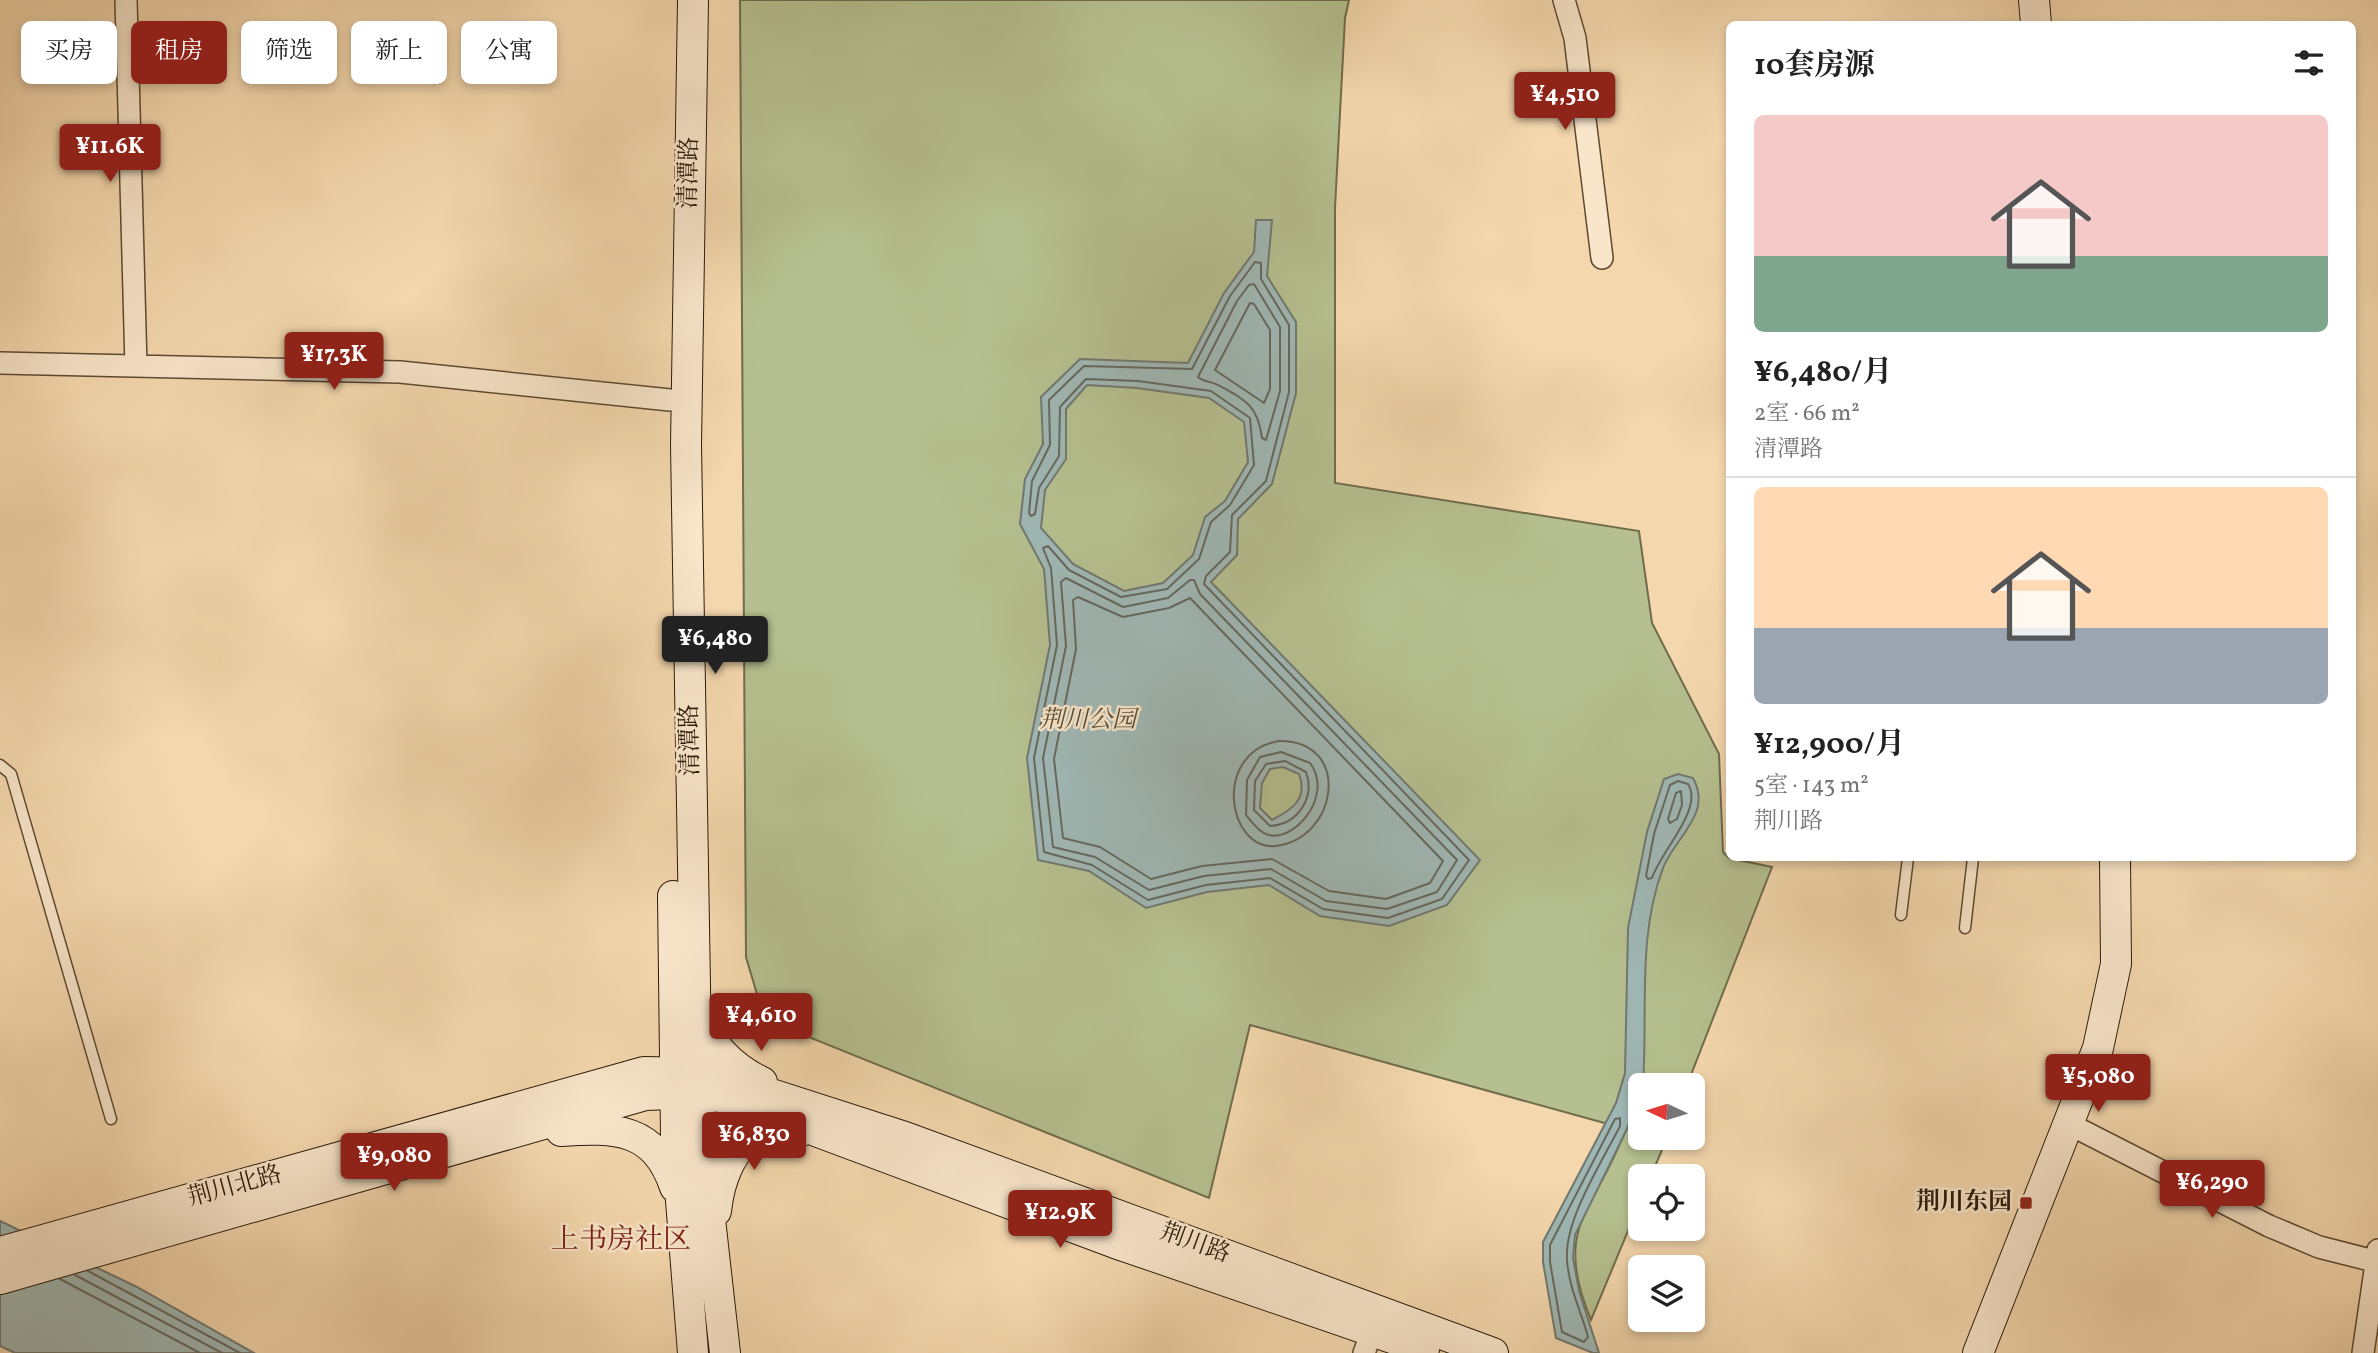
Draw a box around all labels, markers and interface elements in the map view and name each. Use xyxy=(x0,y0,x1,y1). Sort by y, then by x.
chip: 买房 xyxy=(21,21,117,84)
chip: 租房 xyxy=(131,21,227,84)
chip: 筛选 xyxy=(241,21,337,84)
chip: 新上 xyxy=(351,21,447,84)
chip: 公寓 xyxy=(461,21,557,84)
icon: filters xyxy=(2290,44,2328,82)
text: 10套房源 xyxy=(1754,45,1875,87)
pin: ¥4,510 xyxy=(1508,72,1622,132)
text: ¥4,510 xyxy=(1530,79,1600,111)
pin: ¥11.6K xyxy=(53,124,167,184)
text: ¥11.6K xyxy=(76,131,144,163)
street label: 清潭路 xyxy=(672,137,708,209)
icon: home xyxy=(1978,161,2104,287)
pin: ¥17.3K xyxy=(277,332,391,392)
text: ¥17.3K xyxy=(301,339,367,371)
text: ¥6,480/月 xyxy=(1754,352,1892,394)
text: 2室 · 66 m² xyxy=(1754,398,1860,430)
text: 清潭路 xyxy=(1754,434,1823,466)
icon: home xyxy=(1978,533,2104,659)
pin: ¥6,480 xyxy=(658,616,772,676)
text: ¥6,480 xyxy=(678,623,752,655)
street label: 清潭路 xyxy=(673,704,709,776)
park label: 荆川公园 xyxy=(1040,704,1140,738)
text: ¥12,900/月 xyxy=(1754,724,1905,766)
text: 5室 · 143 m² xyxy=(1754,770,1869,802)
text: 荆川路 xyxy=(1754,806,1823,838)
pin: ¥4,610 xyxy=(704,993,818,1053)
text: ¥4,610 xyxy=(725,1000,797,1032)
pin: ¥5,080 xyxy=(2041,1054,2155,1114)
text: ¥5,080 xyxy=(2061,1061,2135,1093)
north arrow xyxy=(1628,1073,1704,1150)
map controls xyxy=(1628,1073,1705,1332)
pin: ¥6,830 xyxy=(697,1112,811,1172)
text: ¥6,830 xyxy=(718,1119,790,1151)
pin: ¥9,080 xyxy=(337,1134,451,1193)
text: ¥9,080 xyxy=(357,1140,431,1172)
street label: 荆川北路 xyxy=(184,1158,286,1216)
pin: ¥6,290 xyxy=(2155,1160,2269,1220)
button: locate xyxy=(1628,1164,1705,1241)
text: ¥6,290 xyxy=(2176,1167,2248,1199)
place label: 荆川东园 xyxy=(1916,1186,2012,1220)
pin: ¥12.9K xyxy=(1003,1190,1117,1250)
marker: 荆川东园 xyxy=(2018,1195,2034,1211)
text: ¥12.9K xyxy=(1024,1197,1096,1229)
street label: 荆川路 xyxy=(1155,1216,1235,1272)
district label: 上书房社区 xyxy=(551,1221,691,1260)
button: layers xyxy=(1628,1255,1705,1332)

